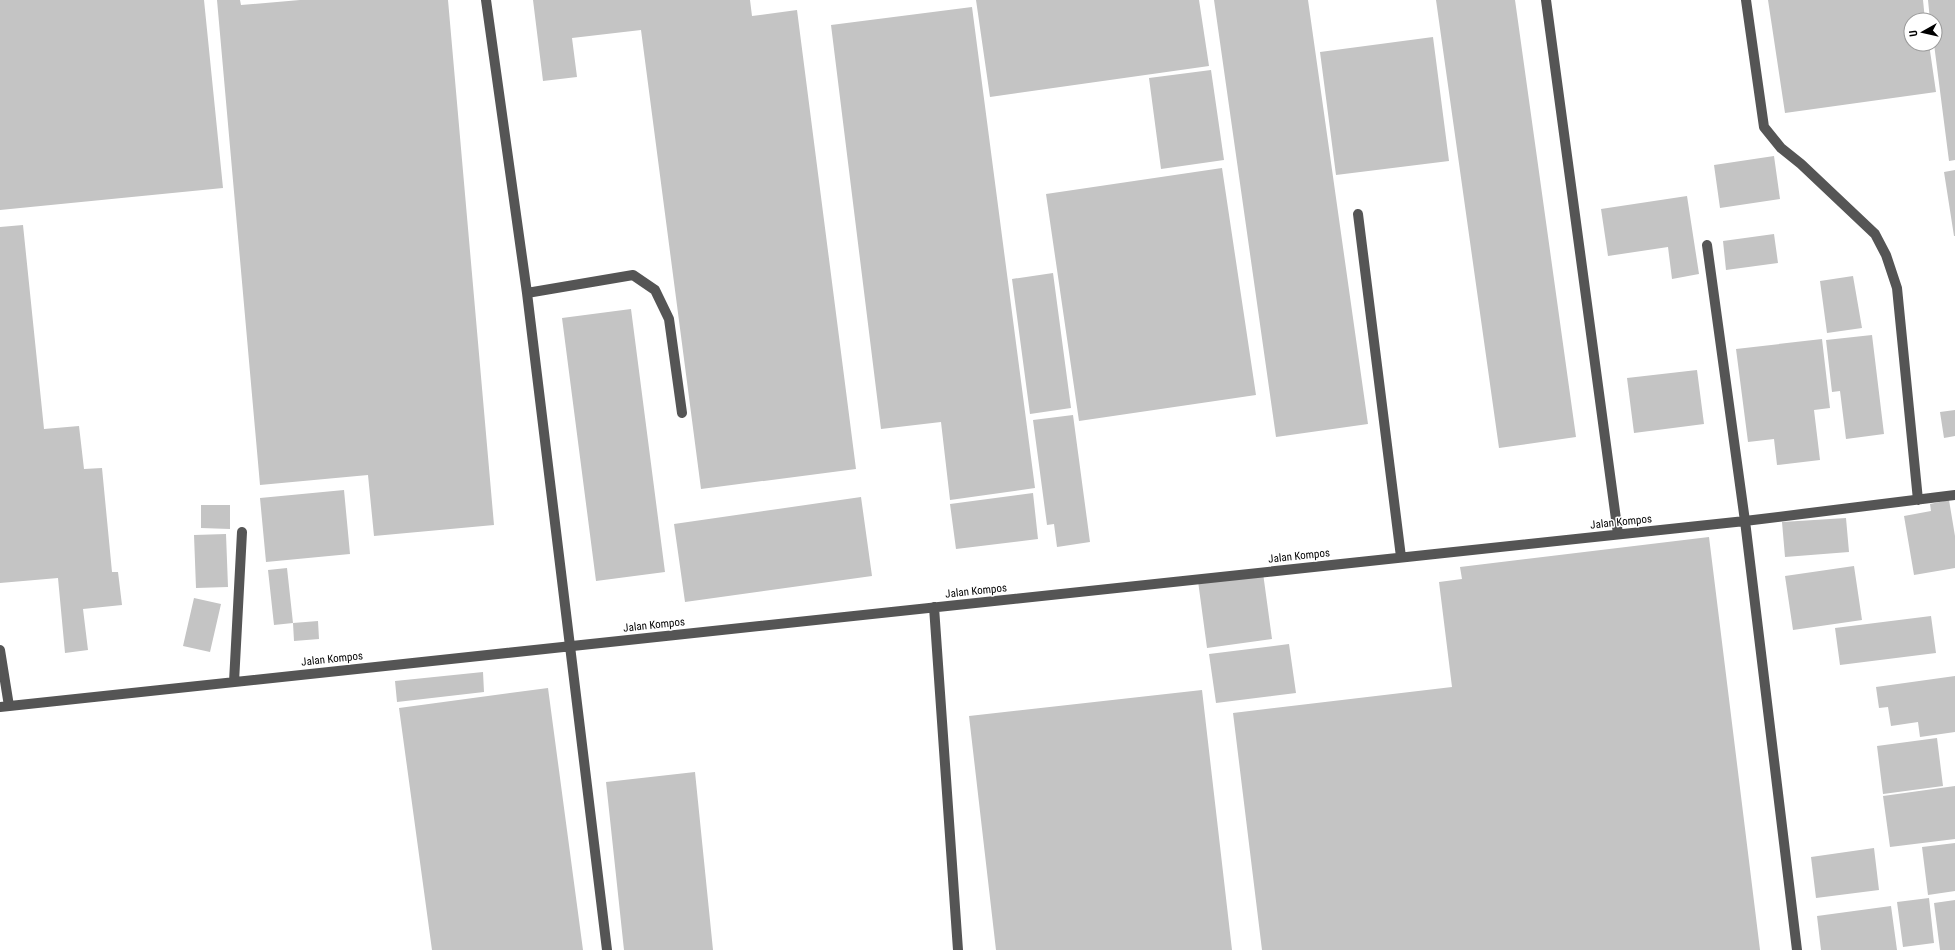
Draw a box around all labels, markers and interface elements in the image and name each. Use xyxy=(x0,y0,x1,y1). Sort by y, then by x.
north arrow xyxy=(1903,12,1943,52)
text: U xyxy=(1907,29,1920,37)
street label: Jalan Kompos xyxy=(1590,512,1652,532)
street label: Jalan Kompos xyxy=(1268,546,1330,566)
street label: Jalan Kompos xyxy=(945,581,1007,601)
street label: Jalan Kompos xyxy=(623,615,685,635)
street label: Jalan Kompos xyxy=(301,649,363,669)

